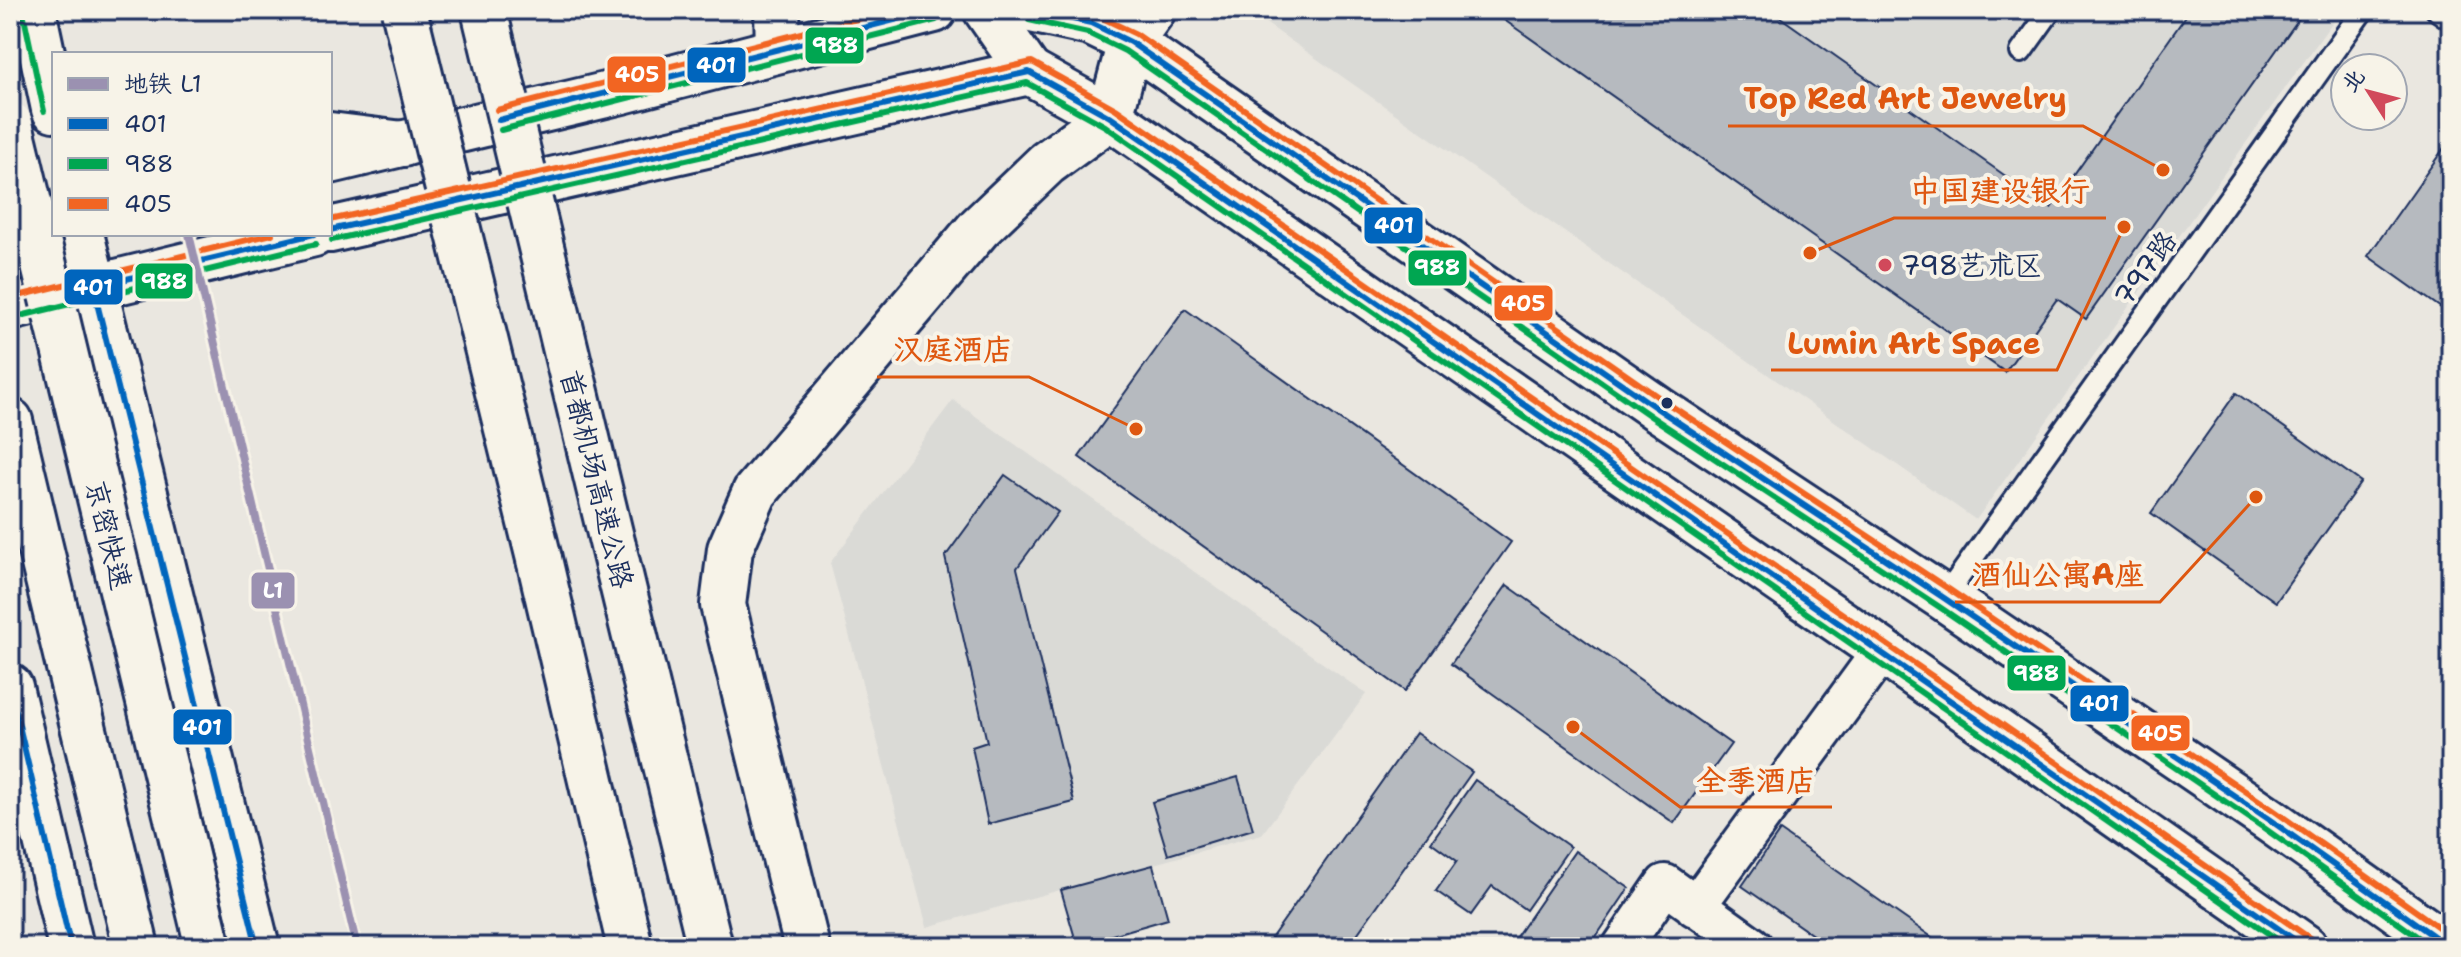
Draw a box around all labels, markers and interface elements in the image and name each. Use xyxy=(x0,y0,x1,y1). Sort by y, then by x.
line badge: 988 xyxy=(804,26,865,65)
text: 988 xyxy=(812,31,858,60)
line badge: 401 xyxy=(686,46,747,84)
text: 401 xyxy=(696,51,736,80)
legend xyxy=(52,52,332,236)
north arrow xyxy=(2329,52,2409,132)
line badge: 405 xyxy=(606,55,667,94)
text: 405 xyxy=(615,60,659,89)
text: 北 xyxy=(2335,63,2371,98)
text: 地铁 L1 xyxy=(124,68,202,100)
callout: Top Red Art Jewelry xyxy=(1728,72,2083,126)
text: Top Red Art Jewelry xyxy=(1743,78,2067,119)
text: 401 xyxy=(124,108,167,140)
text: 988 xyxy=(124,148,173,180)
callout: 中国建设银行 xyxy=(1894,164,2106,218)
text: 中国建设银行 xyxy=(1910,170,2090,211)
text: 405 xyxy=(124,188,172,220)
line badge: 401 xyxy=(1363,206,1424,245)
text: 401 xyxy=(1374,211,1414,240)
street label: 797路 xyxy=(2105,223,2185,313)
place label: 798艺术区 xyxy=(1901,246,2042,284)
line badge: 988 xyxy=(1407,249,1468,287)
text: 988 xyxy=(1414,253,1460,282)
marker: 798艺术区 xyxy=(1876,256,1894,274)
line badge: 988 xyxy=(134,262,194,300)
text: 988 xyxy=(141,267,187,296)
line badge: 401 xyxy=(63,268,124,306)
text: 401 xyxy=(73,273,113,302)
line badge: 405 xyxy=(1493,284,1554,322)
text: 405 xyxy=(1501,289,1545,318)
callout: Lumin Art Space xyxy=(1771,316,2057,370)
callout: 汉庭酒店 xyxy=(877,323,1029,377)
text: Lumin Art Space xyxy=(1787,323,2041,364)
text: 汉庭酒店 xyxy=(893,329,1013,370)
street label: 首都机场高速公路 xyxy=(551,366,643,592)
unlabelled marker xyxy=(1659,395,1675,411)
street label: 京密快速 xyxy=(77,476,141,594)
callout: 酒仙公寓A座 xyxy=(1955,548,2160,602)
text: 酒仙公寓A座 xyxy=(1971,554,2145,595)
line badge: L1 xyxy=(250,571,296,610)
text: L1 xyxy=(263,576,283,605)
line badge: 988 xyxy=(2006,654,2067,692)
text: 988 xyxy=(2013,659,2059,688)
line badge: 401 xyxy=(2069,684,2130,723)
text: 401 xyxy=(2079,689,2119,718)
line badge: 401 xyxy=(172,708,233,746)
text: 401 xyxy=(182,713,222,742)
line badge: 405 xyxy=(2130,714,2191,752)
text: 405 xyxy=(2138,719,2182,748)
callout: 全季酒店 xyxy=(1680,753,1832,807)
text: 全季酒店 xyxy=(1696,760,1816,801)

